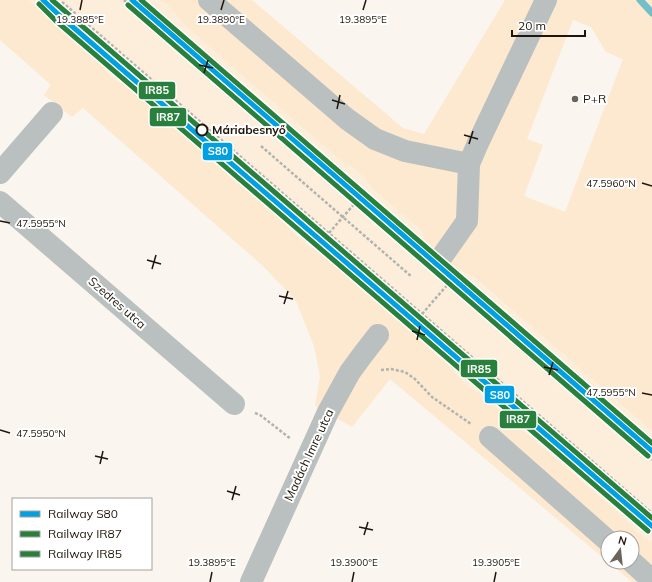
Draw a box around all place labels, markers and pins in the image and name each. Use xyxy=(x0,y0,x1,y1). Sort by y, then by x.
place label: P+R xyxy=(583,91,606,106)
marker: P+R xyxy=(570,94,580,104)
place label: Máriabesnyő xyxy=(212,122,286,137)
marker: Máriabesnyő xyxy=(195,123,209,137)

